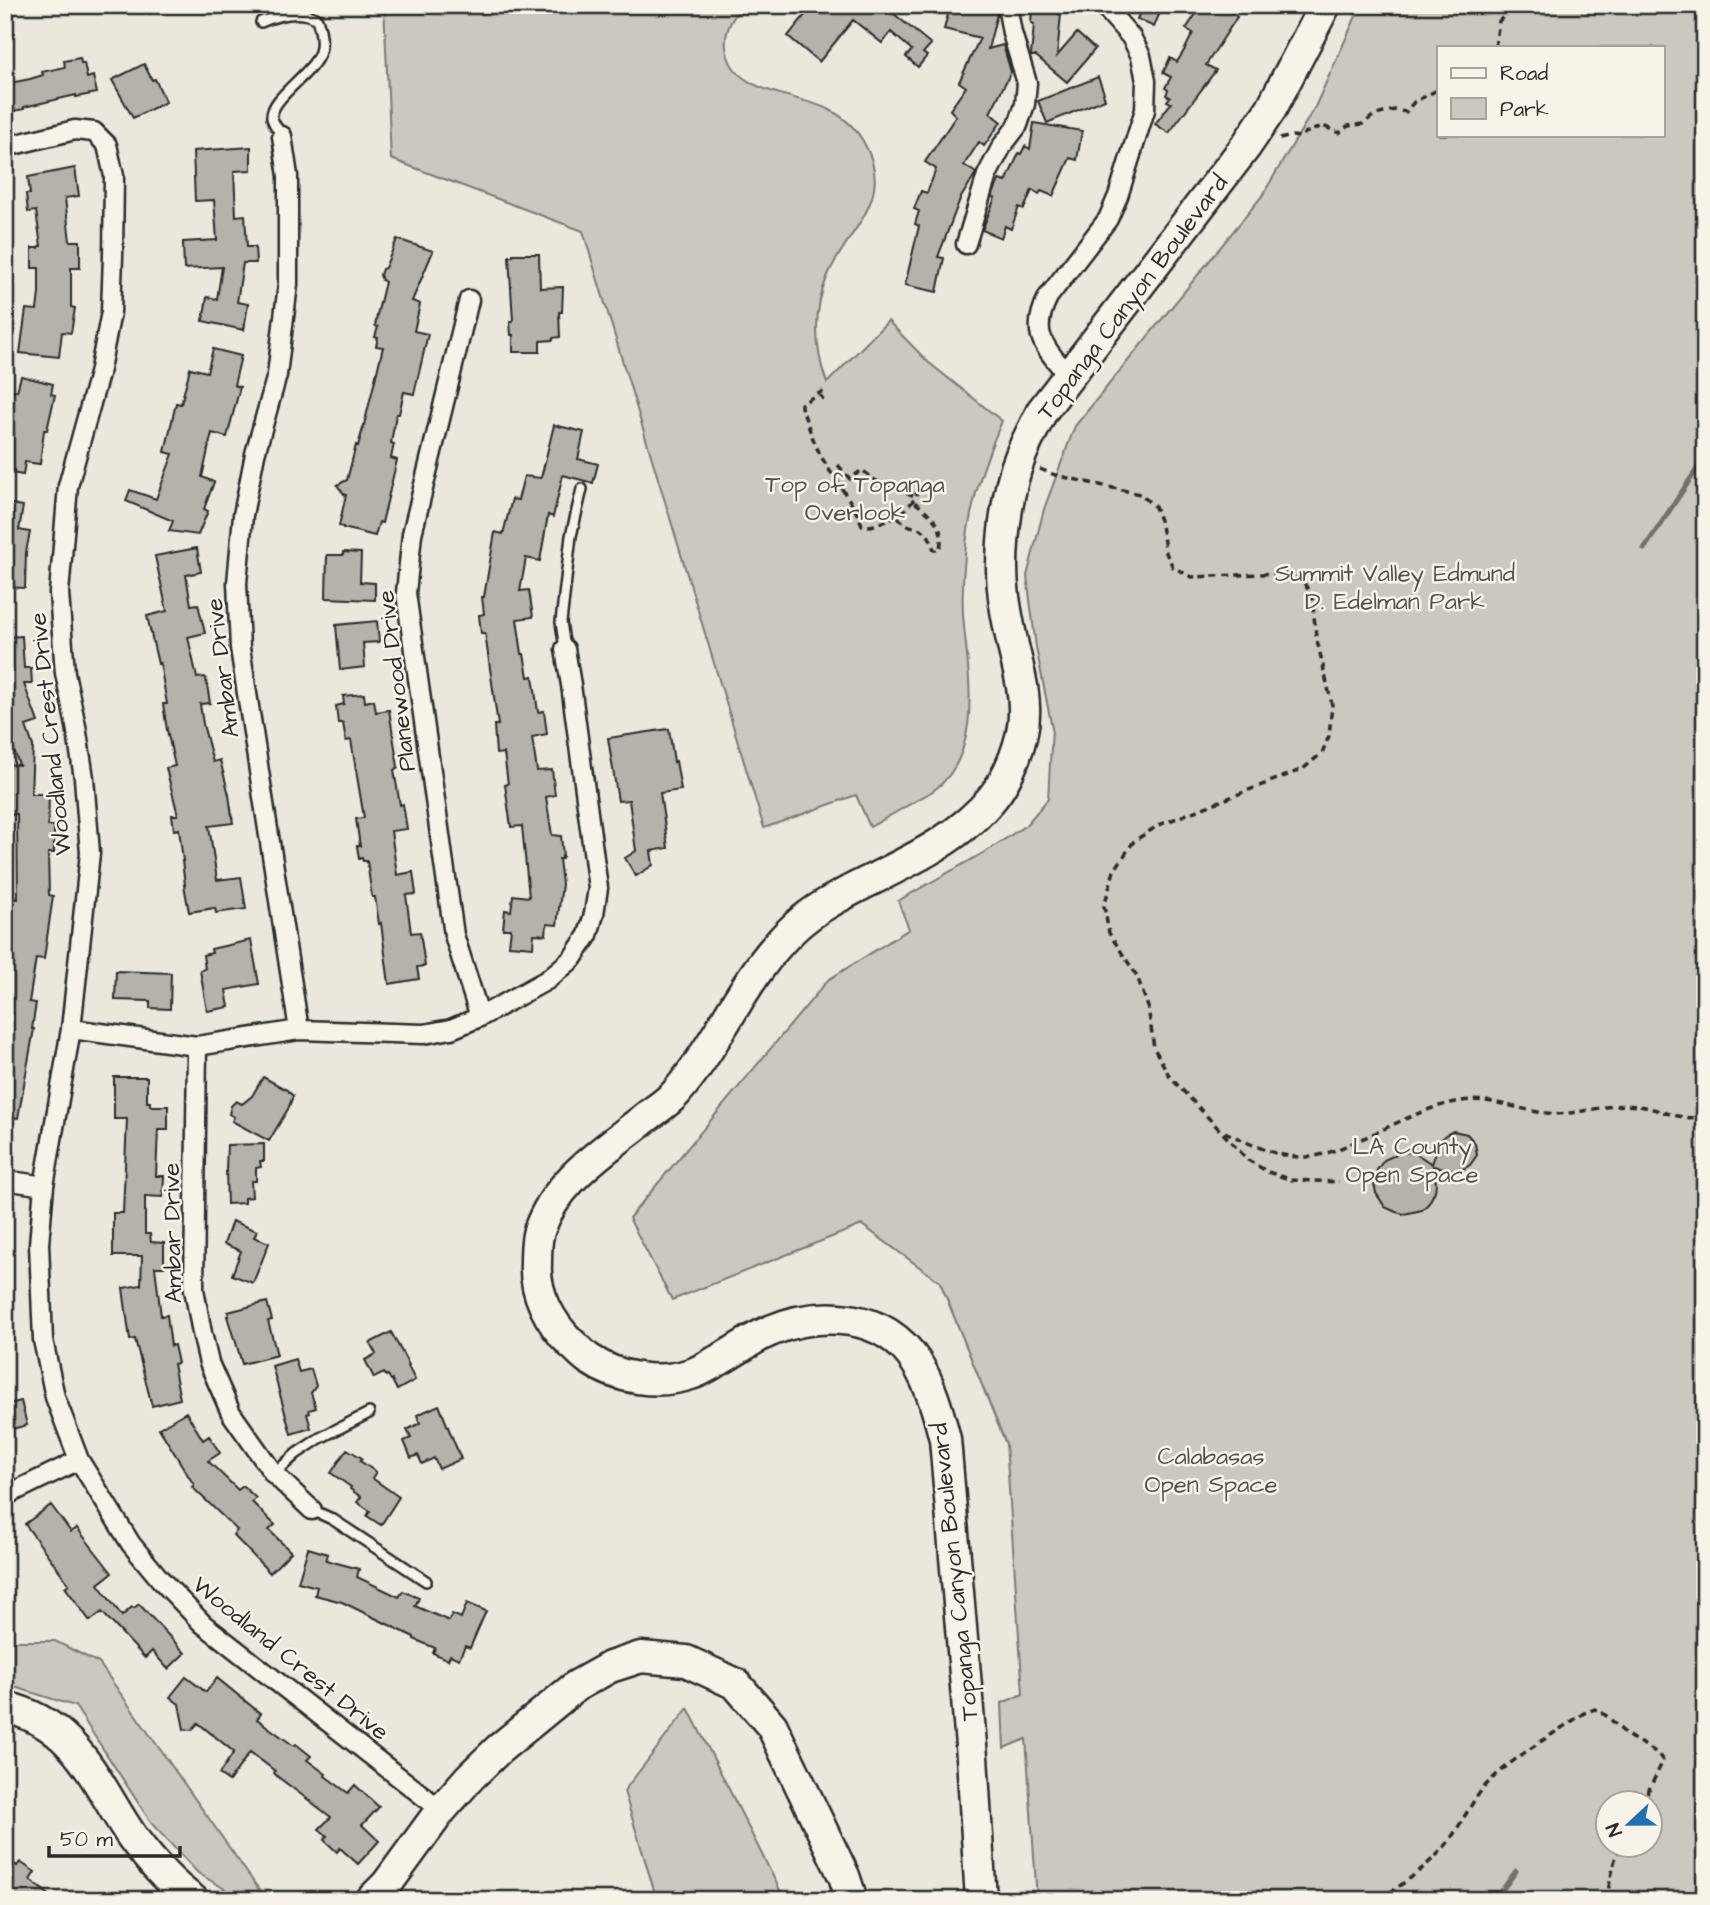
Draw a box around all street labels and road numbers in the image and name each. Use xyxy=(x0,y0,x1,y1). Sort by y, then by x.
street label: Topanga Canyon Boulevard xyxy=(1029,168,1237,428)
street label: Planewood Drive xyxy=(369,588,425,774)
street label: Ambar Drive xyxy=(198,596,248,740)
street label: Woodland Crest Drive xyxy=(21,611,81,857)
street label: Ambar Drive xyxy=(155,1162,191,1304)
street label: Topanga Canyon Boulevard xyxy=(922,1421,989,1723)
street label: Woodland Crest Drive xyxy=(185,1569,396,1749)

